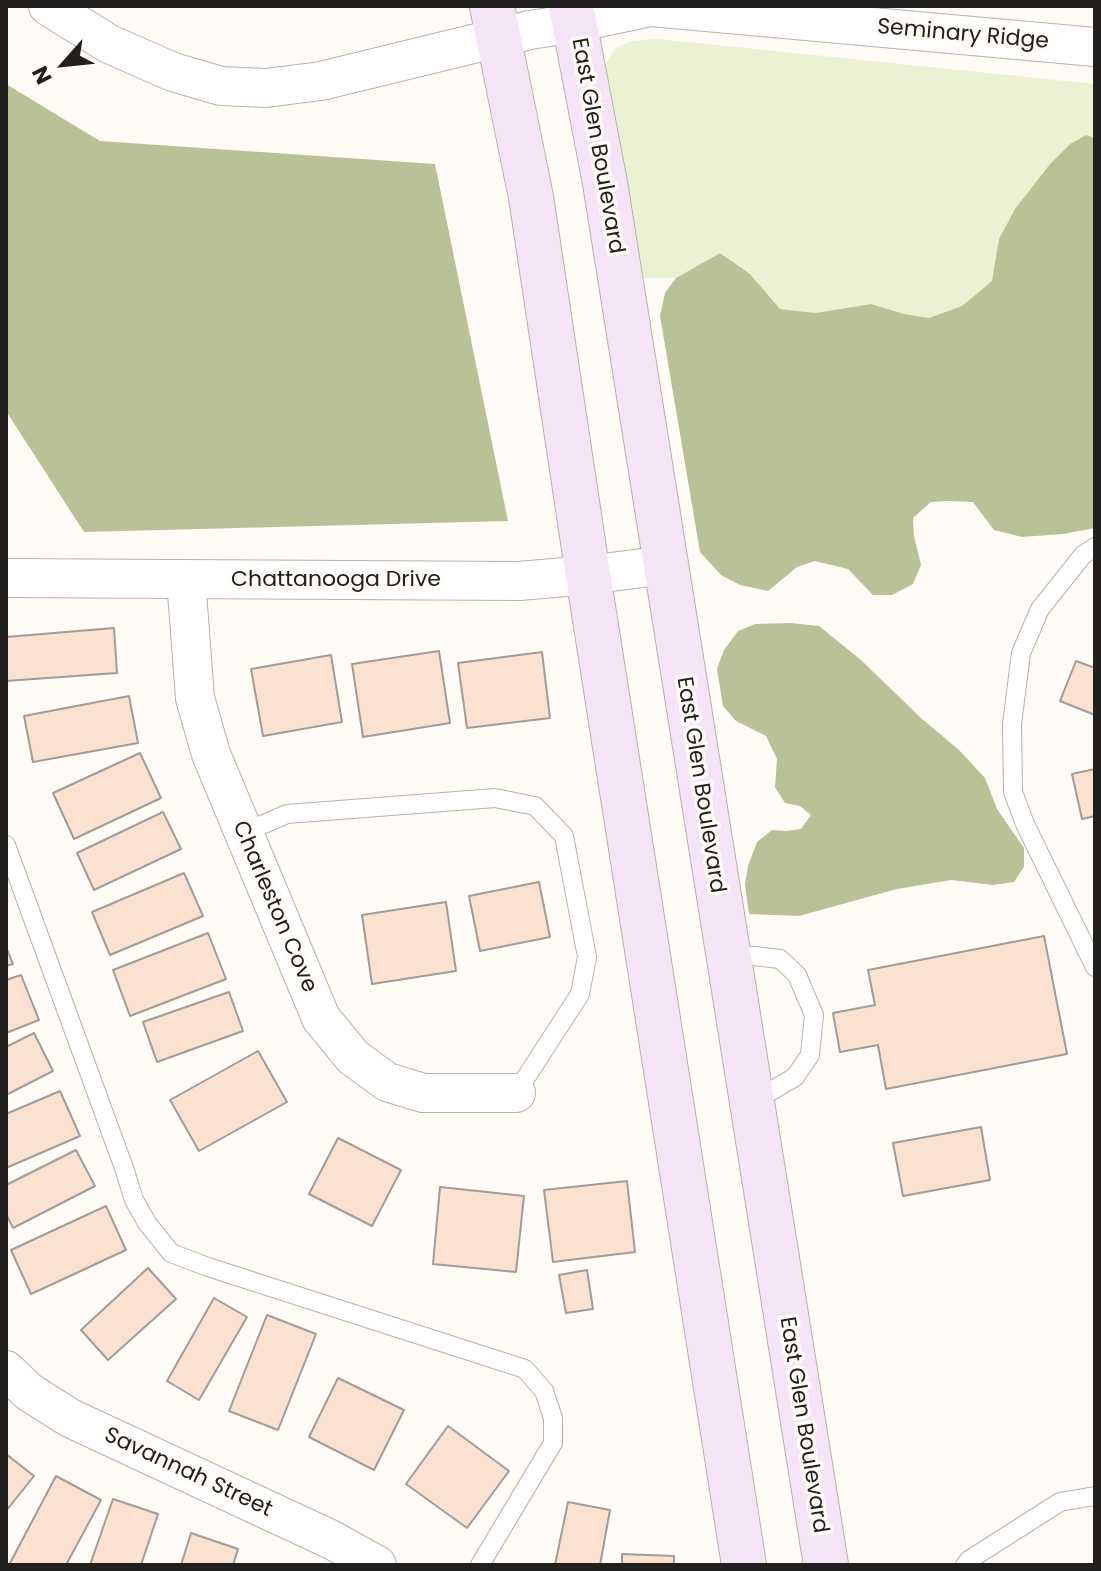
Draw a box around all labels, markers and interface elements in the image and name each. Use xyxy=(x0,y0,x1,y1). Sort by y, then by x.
street label: Seminary Ridge xyxy=(876,14,1050,56)
north arrow xyxy=(24,24,104,104)
street label: East Glen Boulevard xyxy=(565,36,629,256)
text: N xyxy=(25,61,60,90)
street label: Chattanooga Drive xyxy=(231,567,441,593)
street label: East Glen Boulevard xyxy=(670,675,730,895)
street label: Charleston Cove xyxy=(226,817,322,997)
street label: East Glen Boulevard xyxy=(773,1315,833,1535)
street label: Savannah Street xyxy=(100,1422,276,1524)

